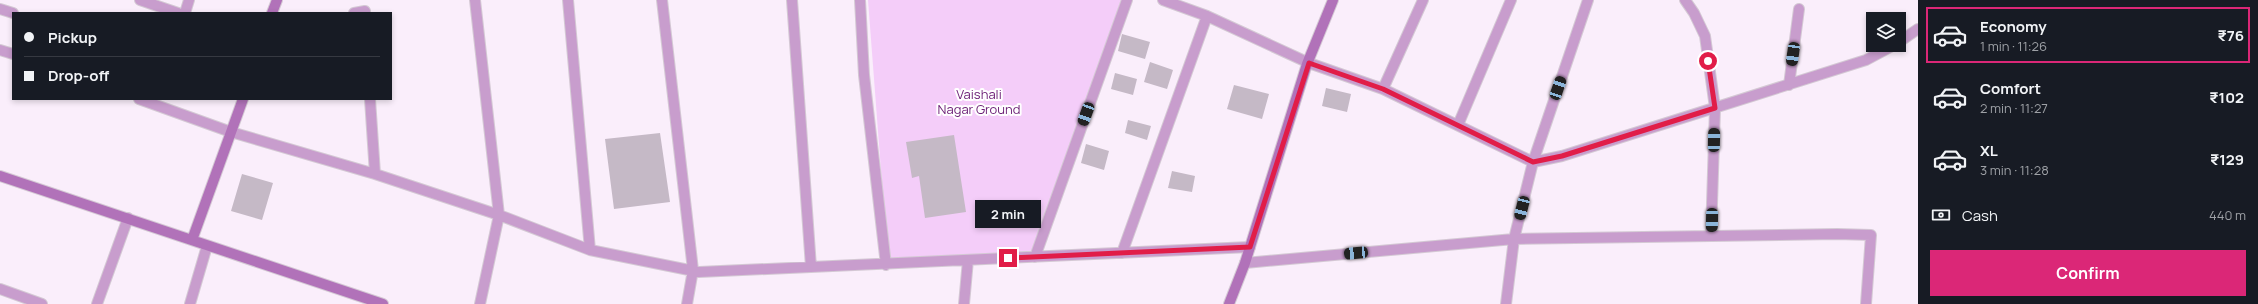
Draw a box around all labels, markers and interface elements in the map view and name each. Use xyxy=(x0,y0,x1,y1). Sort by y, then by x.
map controls xyxy=(1866,12,1906,52)
button: layers xyxy=(1866,12,1906,52)
text: Economy xyxy=(1980,16,2047,37)
icon: car xyxy=(1932,17,1968,53)
text: ₹76 xyxy=(2217,25,2244,46)
text: Pickup xyxy=(48,27,97,48)
text: 1 min · 11:26 xyxy=(1980,37,2047,55)
car xyxy=(1785,41,1801,67)
route start xyxy=(1699,52,1717,70)
text: Drop-off xyxy=(48,65,109,86)
car xyxy=(1548,75,1568,101)
text: Comfort xyxy=(1980,78,2041,99)
icon: car xyxy=(1932,79,1968,115)
park label: Vaishali Nagar Ground xyxy=(938,85,1020,118)
text: ₹102 xyxy=(2209,87,2244,108)
text: 2 min · 11:27 xyxy=(1980,99,2048,117)
car xyxy=(1076,101,1096,127)
car xyxy=(1708,128,1720,152)
text: XL xyxy=(1980,140,1998,161)
icon: car xyxy=(1932,141,1968,177)
text: ₹129 xyxy=(2210,149,2244,170)
text: 3 min · 11:28 xyxy=(1980,161,2049,179)
car xyxy=(1513,195,1531,221)
callout: 2 min xyxy=(975,200,1041,228)
icon: cash xyxy=(1930,204,1952,226)
text: 2 min xyxy=(991,205,1025,223)
text: Cash xyxy=(1962,205,1998,226)
text: 440 m xyxy=(2209,206,2246,224)
car xyxy=(1706,208,1718,232)
car xyxy=(1344,246,1368,260)
route end xyxy=(999,249,1017,267)
button: Confirm xyxy=(1930,250,2246,296)

